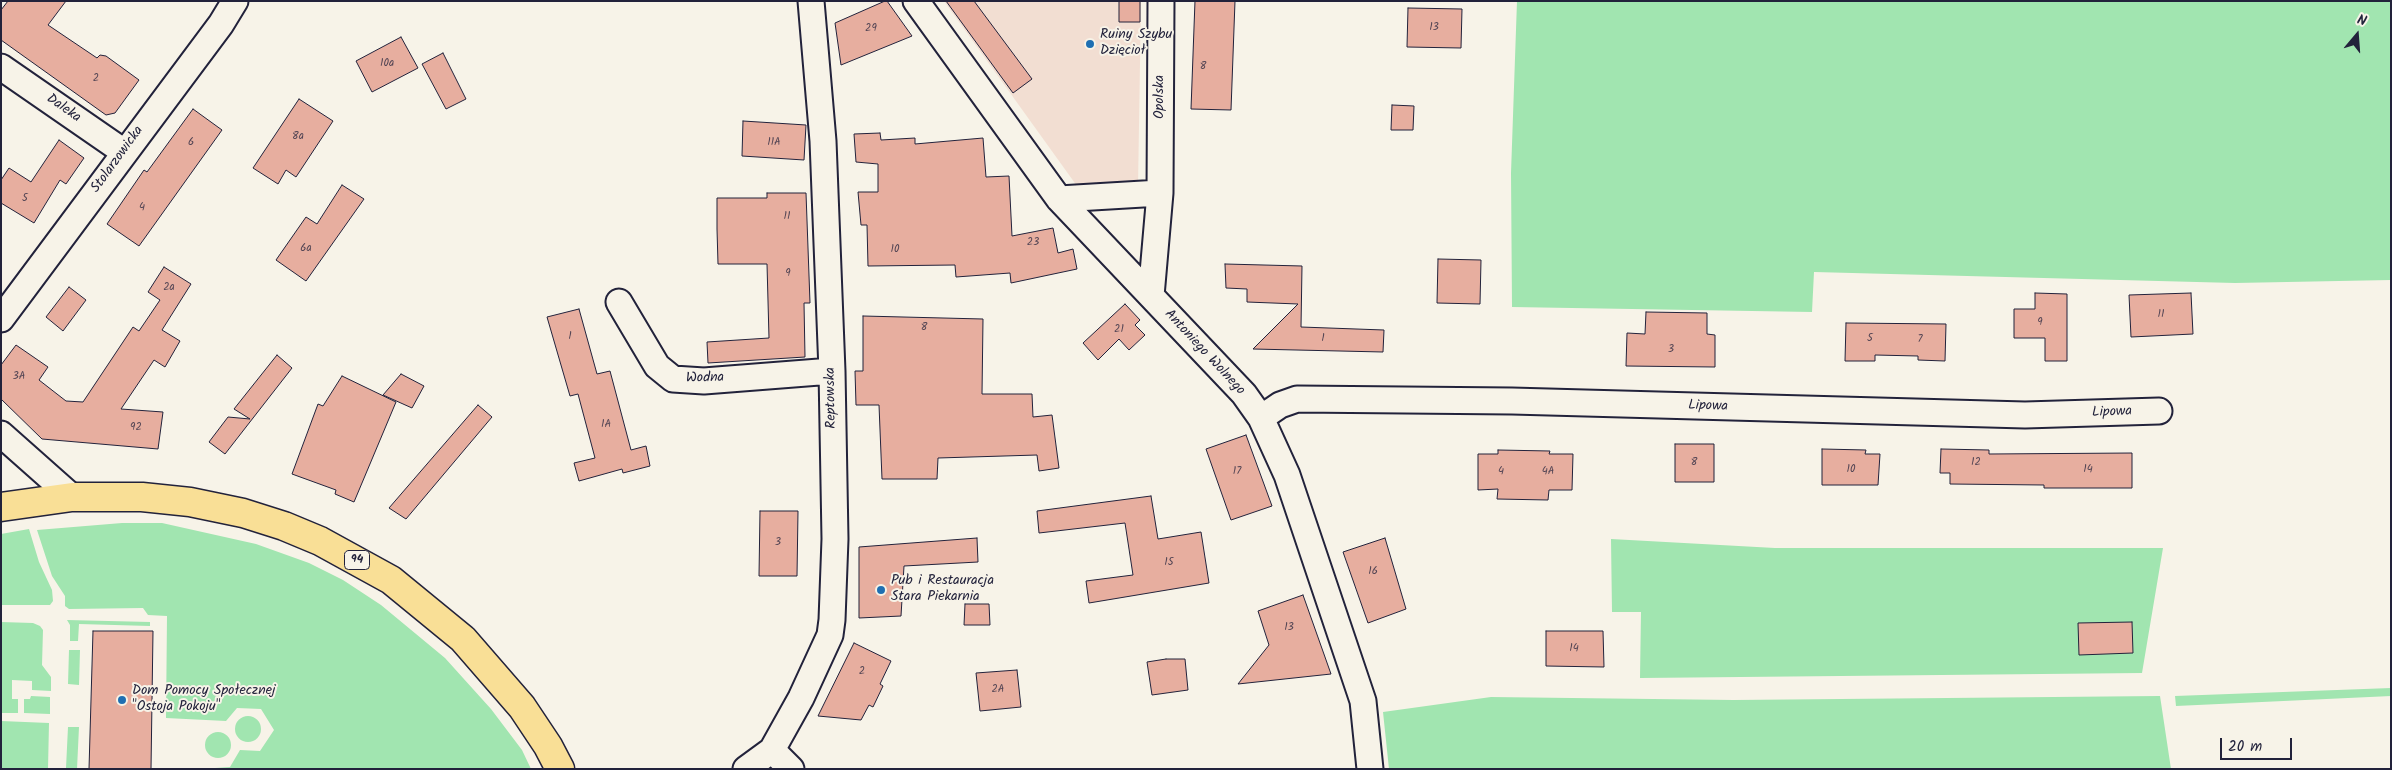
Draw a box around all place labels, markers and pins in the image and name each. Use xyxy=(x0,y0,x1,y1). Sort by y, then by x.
place label: Ruiny Szybu Dzięcioł xyxy=(1100,28,1172,60)
marker: Ruiny Szybu Dzięcioł xyxy=(1084,38,1096,50)
place label: Pub i Restauracja Stara Piekarnia xyxy=(891,574,994,606)
marker: Pub i Restauracja Stara Piekarnia xyxy=(875,584,887,596)
place label: Dom Pomocy Społecznej "Ostoja Pokoju" xyxy=(132,684,276,716)
marker: Dom Pomocy Społecznej "Ostoja Pokoju" xyxy=(116,694,128,706)

